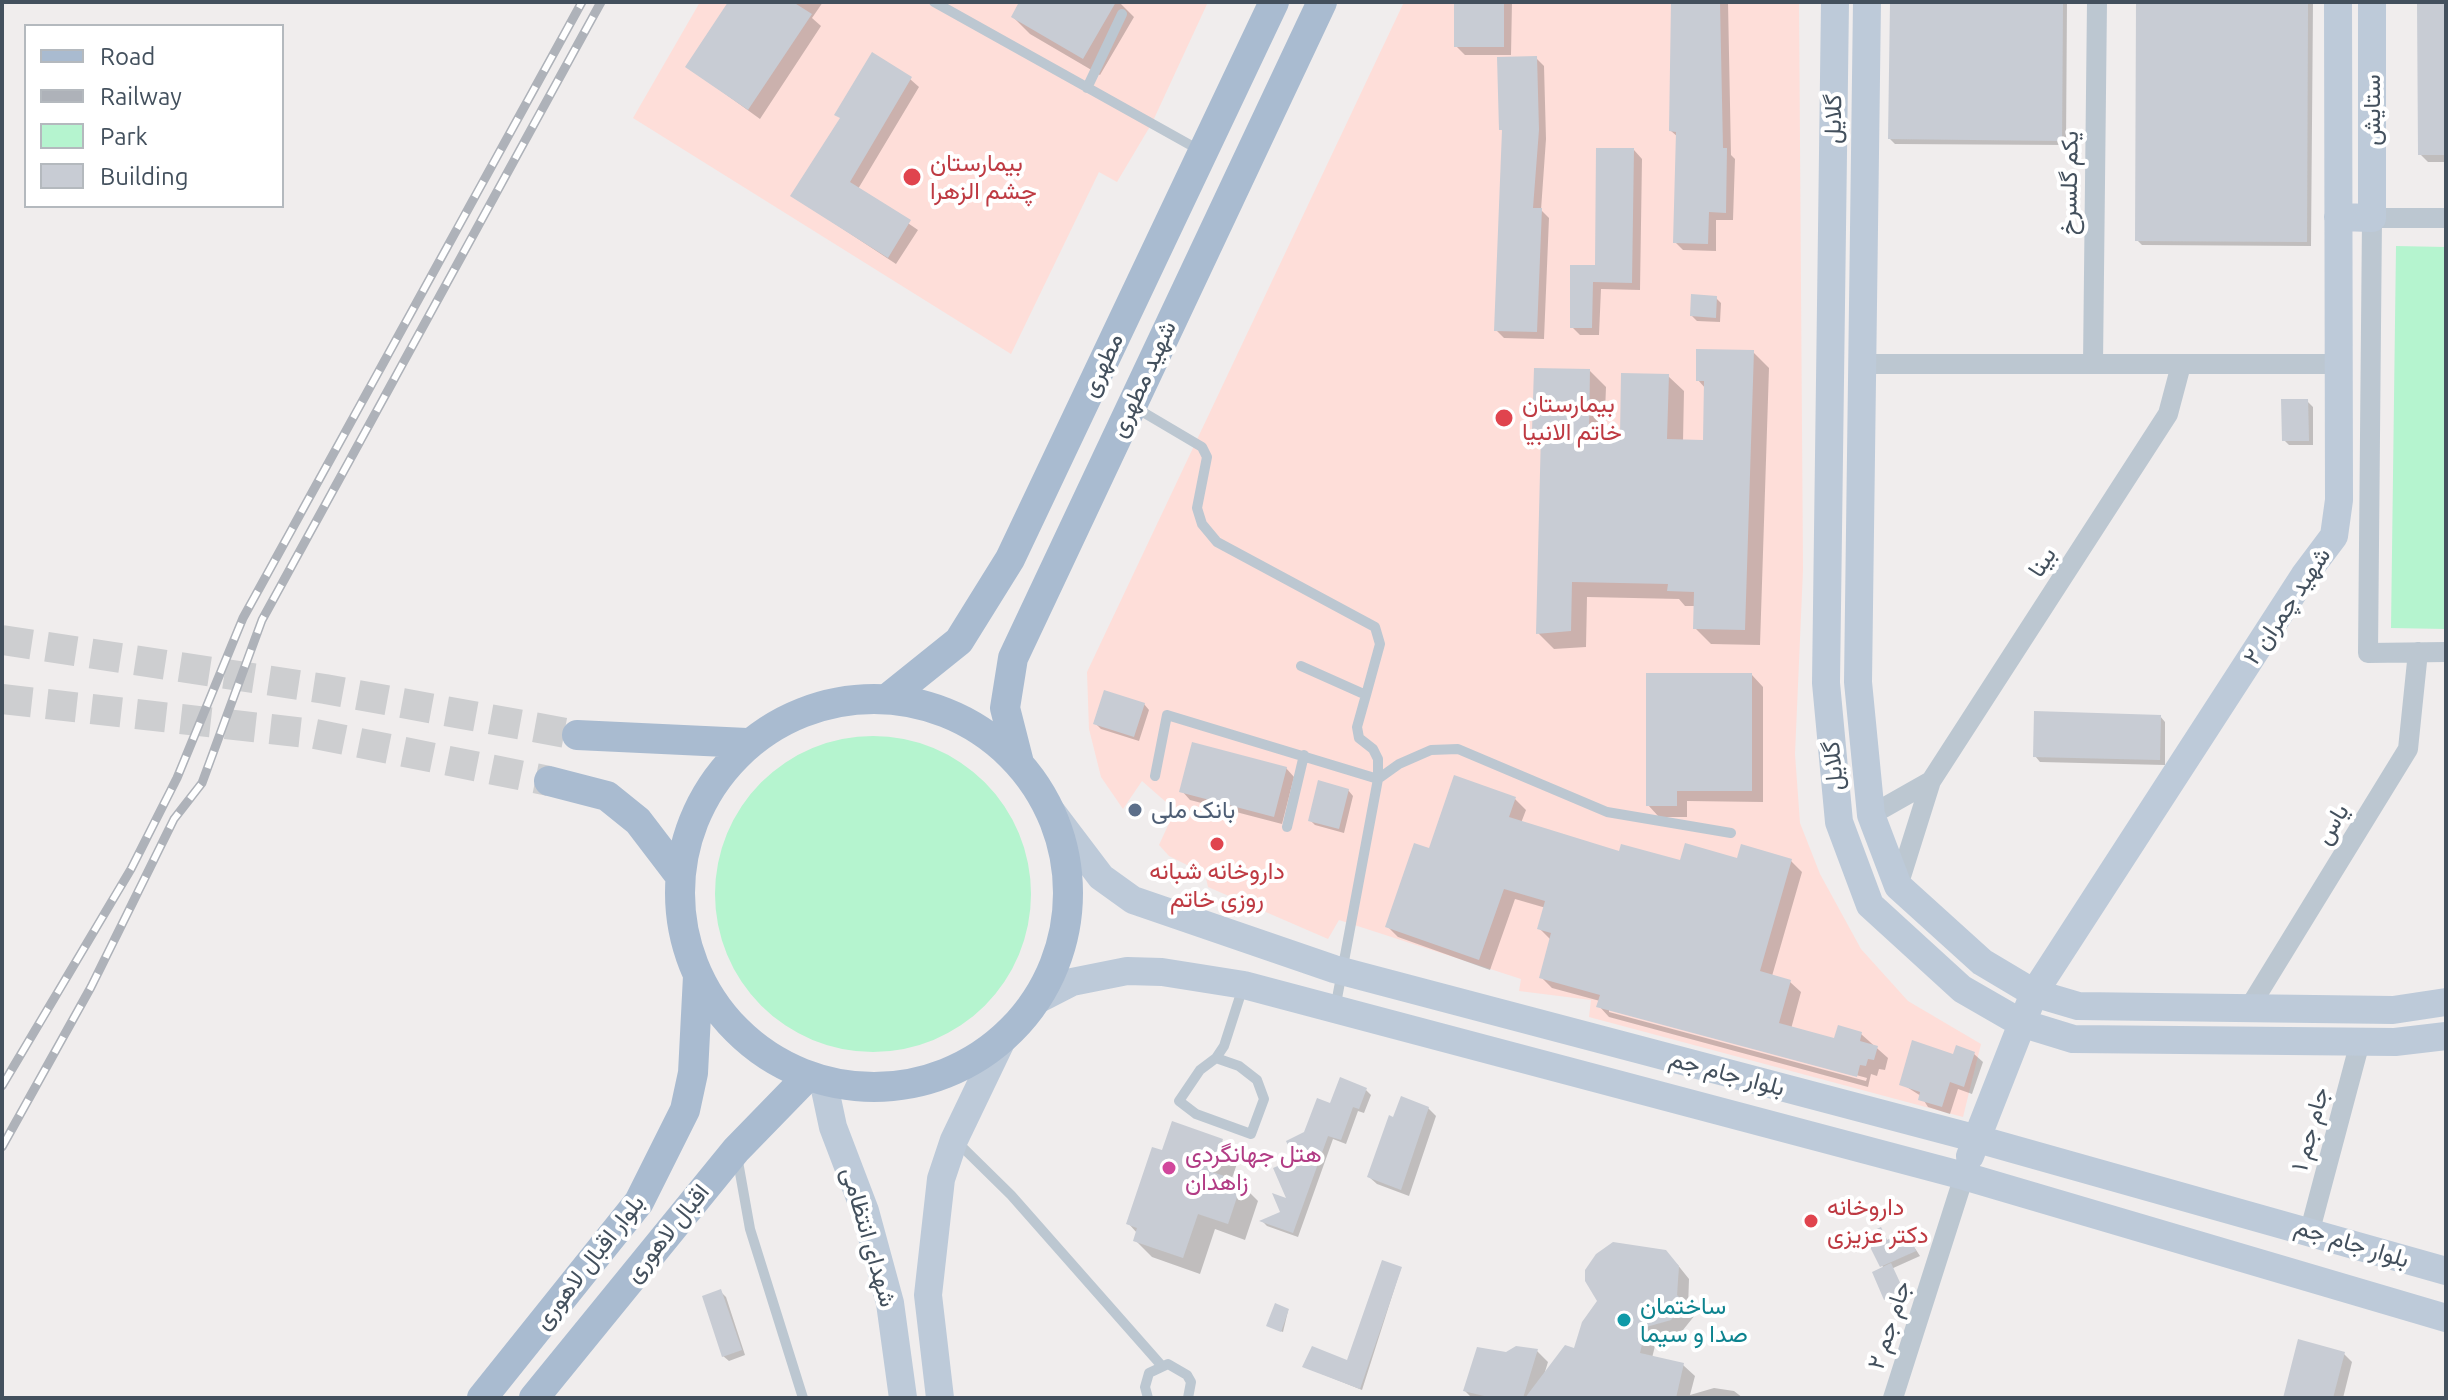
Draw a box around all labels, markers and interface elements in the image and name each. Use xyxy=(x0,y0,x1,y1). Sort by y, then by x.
legend xyxy=(24,24,284,208)
text: Road xyxy=(100,43,155,70)
street label: ستایش xyxy=(2358,74,2386,146)
text: Railway xyxy=(100,83,182,110)
street label: گلایل xyxy=(1818,94,1848,144)
text: Park xyxy=(100,123,148,150)
street label: یکم گلسرخ xyxy=(2054,131,2084,235)
place label: بیمارستان چشم الزهرا xyxy=(930,149,1037,205)
text: Building xyxy=(100,163,188,190)
marker: بیمارستان چشم الزهرا xyxy=(901,166,923,188)
street label: شهید مطهری xyxy=(1104,316,1182,442)
street label: مطهری xyxy=(1075,328,1129,402)
place label: بیمارستان خاتم الانبیا xyxy=(1522,390,1622,446)
marker: بیمارستان خاتم الانبیا xyxy=(1493,407,1515,429)
street label: بینا xyxy=(2022,542,2062,582)
street label: شهید چمران ۲ xyxy=(2237,542,2337,670)
street label: گلایل xyxy=(1816,740,1850,792)
place label: بانک ملی xyxy=(1151,796,1235,824)
street label: یاس xyxy=(2309,799,2355,849)
marker: بانک ملی xyxy=(1126,801,1144,819)
marker: داروخانه شبانه روزی خاتم xyxy=(1208,835,1226,853)
place label: داروخانه شبانه روزی خاتم xyxy=(1149,857,1285,913)
street label: بلوار جام جم xyxy=(1666,1044,1788,1102)
street label: جام جم ۱ xyxy=(2285,1084,2335,1174)
place label: هتل جهانگردی زاهدان xyxy=(1185,1140,1322,1196)
marker: هتل جهانگردی زاهدان xyxy=(1160,1159,1178,1177)
street label: شهدای انتظامی xyxy=(835,1164,903,1310)
street label: اقبال لاهوری xyxy=(619,1178,715,1288)
street label: بلوار اقبال لاهوری xyxy=(528,1189,650,1335)
place label: داروخانه دکتر عزیزی xyxy=(1827,1193,1929,1249)
marker: داروخانه دکتر عزیزی xyxy=(1802,1212,1820,1230)
street label: بلوار جام جم xyxy=(2291,1212,2413,1274)
street label: جام جم ۲ xyxy=(1861,1277,1917,1373)
place label: ساختمان صدا و سیما xyxy=(1640,1292,1748,1348)
marker: ساختمان صدا و سیما xyxy=(1615,1311,1633,1329)

